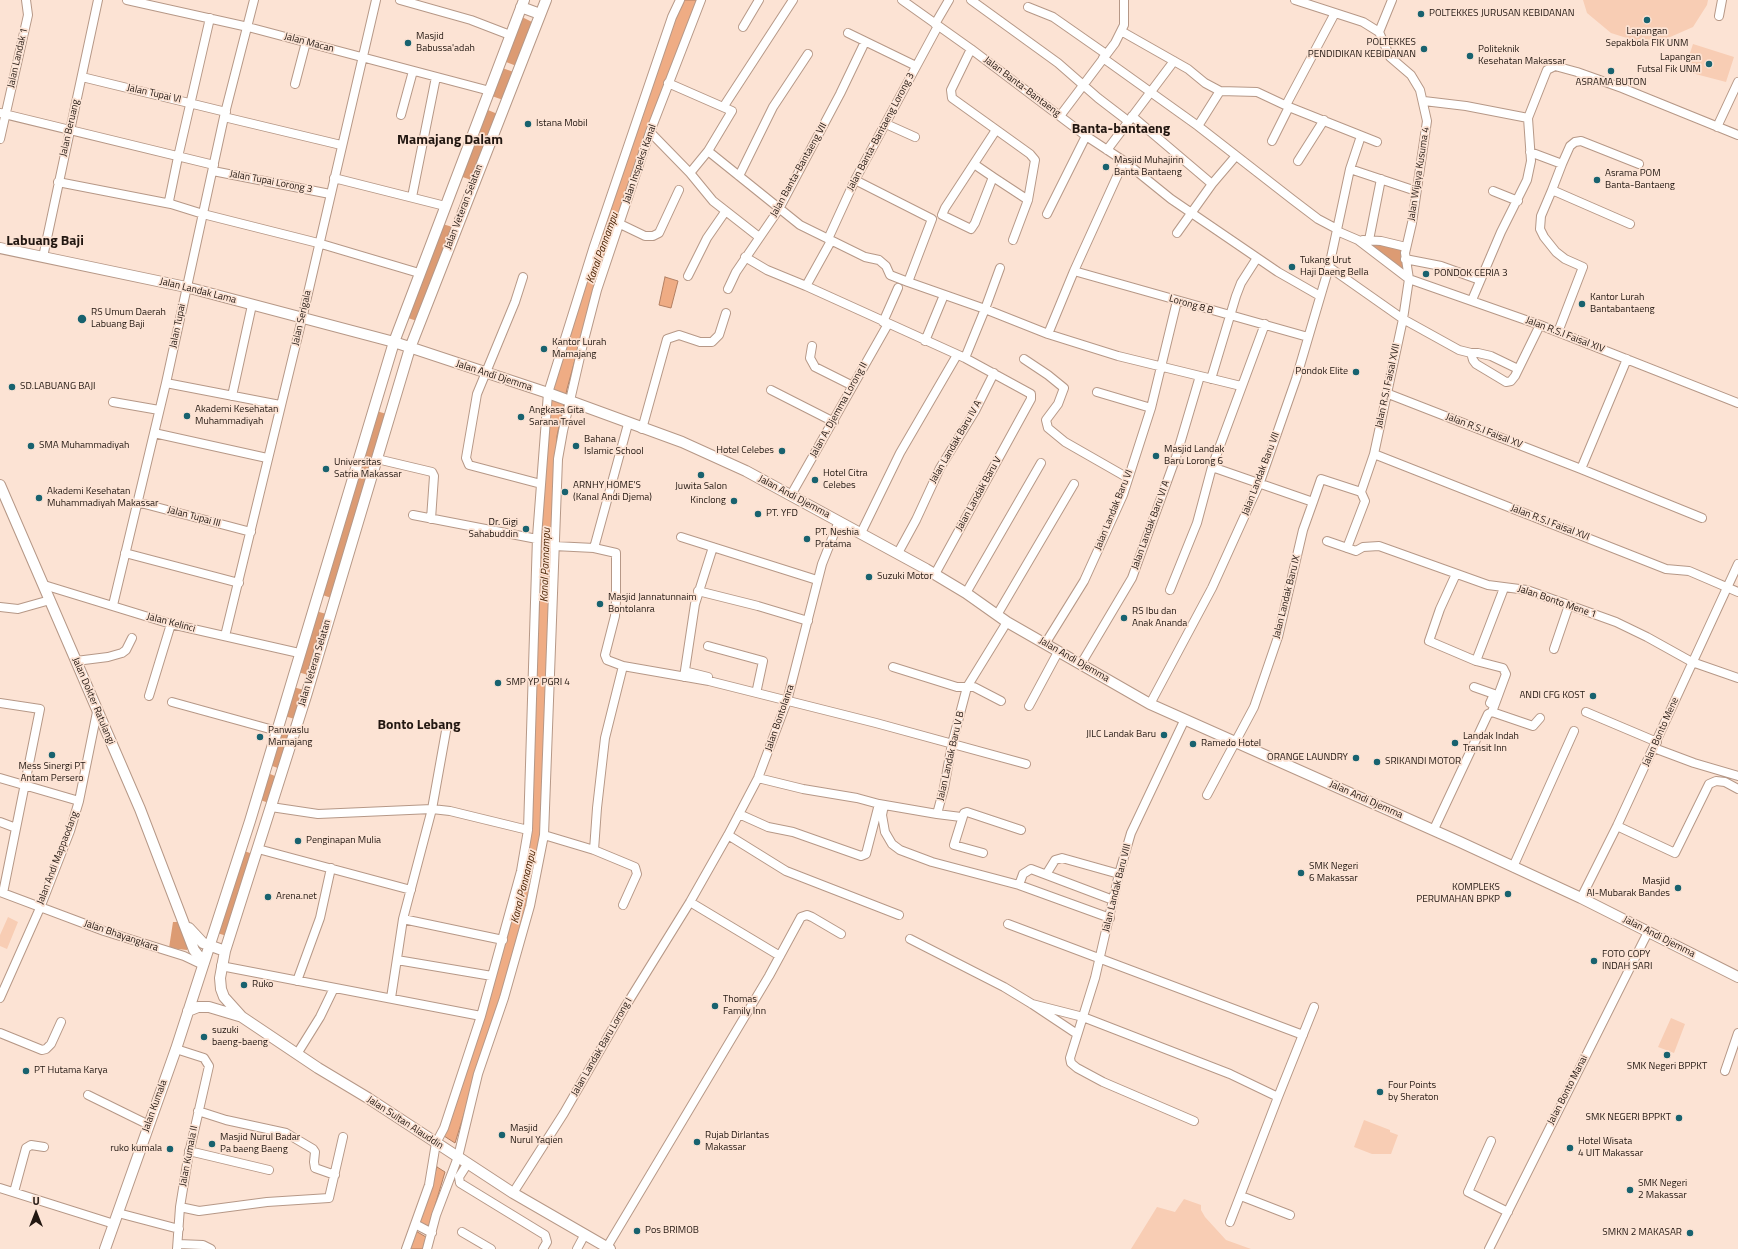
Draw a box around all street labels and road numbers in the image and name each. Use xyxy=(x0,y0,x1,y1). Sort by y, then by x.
street label: Jalan Landak 1 xyxy=(5,27,31,89)
street label: Jalan Macan xyxy=(283,31,335,55)
street label: Jalan Banta-Bantaeng xyxy=(981,54,1063,120)
street label: Jalan Banta-Bantaeng Lorong 3 xyxy=(845,71,917,193)
street label: Jalan Tupai VI xyxy=(126,82,182,106)
street label: Jalan Beruang xyxy=(58,98,82,158)
street label: Jalan Banta-Bantaeng VII xyxy=(768,121,830,219)
street label: Jalan Inspeksi Kanal xyxy=(621,123,659,205)
street label: Jalan Wijaya Kusuma 4 xyxy=(1406,126,1432,222)
street label: Jalan Veteran Selatan xyxy=(442,163,486,251)
street label: Jalan Tupai Lorong 3 xyxy=(229,168,313,196)
street label: Jalan Landak Lama xyxy=(159,276,237,306)
street label: Jalan Serigala xyxy=(290,289,314,347)
street label: Lorong 8 B xyxy=(1168,293,1214,317)
street label: Jalan Tupai xyxy=(167,303,189,349)
street label: Jalan R.S.I Faisal XIV xyxy=(1524,314,1606,356)
street label: Jalan R.S.I Faisal XVII xyxy=(1373,343,1403,429)
street label: Jalan Andi Djemma xyxy=(454,358,534,394)
street label: Jalan A. Djemma Lorong II xyxy=(808,360,870,460)
street label: Jalan Landak Baru IV A xyxy=(927,398,985,486)
street label: Jalan R.S.I Faisal XV xyxy=(1444,411,1524,451)
street label: Jalan Landak Baru VII xyxy=(1240,431,1282,517)
street label: Jalan Landak Baru V xyxy=(954,455,1004,533)
street label: Jalan Landak Baru VI xyxy=(1092,468,1136,552)
street label: Jalan Andi Djemma xyxy=(756,473,832,521)
street label: Jalan Landak Baru VI A xyxy=(1129,479,1173,571)
street label: Jalan R.S.I Faisal XVI xyxy=(1509,502,1591,544)
street label: Jalan Tupai III xyxy=(166,504,222,530)
street label: Jalan Landak Baru IX xyxy=(1271,554,1303,640)
street label: Jalan Bonto Mene 1 xyxy=(1516,583,1598,621)
street label: Jalan Kelinci xyxy=(145,611,197,635)
street label: Jalan Veteran Selatan xyxy=(296,618,334,708)
street label: Jalan Andi Djemma xyxy=(1037,635,1111,685)
street label: Jalan Dokter Ratulangi xyxy=(69,656,117,746)
street label: Jalan Bontolanra xyxy=(763,683,797,753)
street label: Jalan Bonto Mene xyxy=(1640,696,1682,768)
street label: Jalan Landak Baru V B xyxy=(935,710,967,802)
street label: Jalan Andi Djemma xyxy=(1327,778,1405,822)
street label: Jalan Andi Mappaodang xyxy=(35,810,81,906)
street label: Jalan Landak Baru VIII xyxy=(1100,843,1134,933)
street label: Jalan Andi Djemma xyxy=(1621,914,1697,960)
street label: Jalan Bhayangkara xyxy=(82,918,160,954)
street label: Jalan Landak Baru Lorong I xyxy=(569,996,635,1098)
street label: Jalan Bonto Manai xyxy=(1545,1053,1591,1127)
street label: Jalan Kumala xyxy=(140,1078,170,1134)
street label: Jalan Sultan Alauddin xyxy=(365,1094,445,1152)
street label: Jalan Kumala II xyxy=(177,1125,201,1187)

